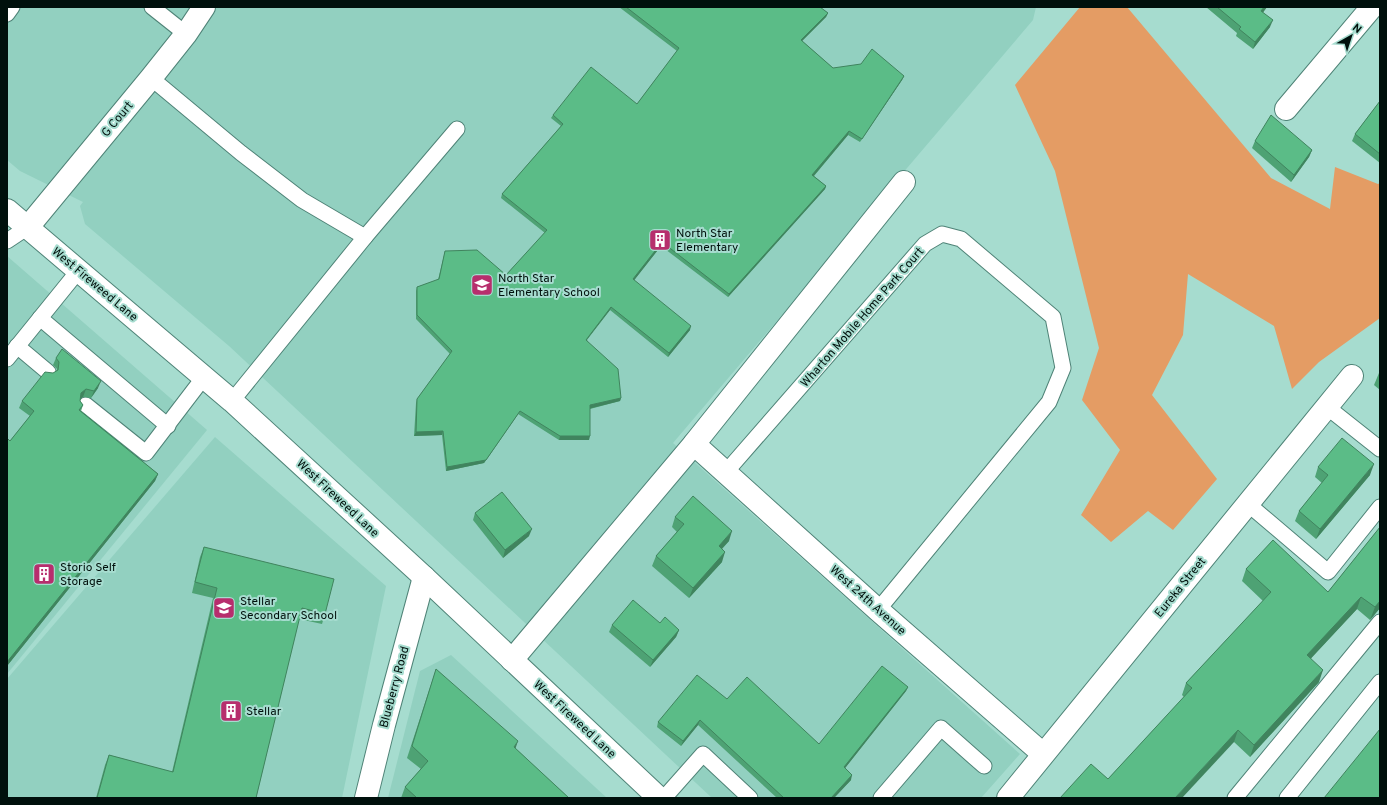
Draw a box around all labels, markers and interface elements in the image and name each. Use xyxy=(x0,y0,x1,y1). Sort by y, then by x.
north arrow xyxy=(1331,16,1371,56)
text: N xyxy=(1349,21,1364,37)
street label: G Court xyxy=(98,98,137,141)
place label: North Star Elementary xyxy=(676,226,738,256)
building icon: North Star Elementary xyxy=(647,227,673,253)
street label: West Fireweed Lane xyxy=(48,244,141,325)
street label: Wharton Mobile Home Park Court xyxy=(798,244,928,391)
place label: North Star Elementary School xyxy=(498,271,600,301)
school or university icon: North Star Elementary School xyxy=(469,272,495,298)
street label: West Fireweed Lane xyxy=(293,456,382,541)
street label: Eureka Street xyxy=(1152,554,1210,621)
place label: Storio Self Storage xyxy=(60,560,116,590)
building icon: Storio Self Storage xyxy=(31,561,57,587)
street label: West 24th Avenue xyxy=(826,562,909,639)
place label: Stellar Secondary School xyxy=(240,594,337,624)
school or university icon: Stellar Secondary School xyxy=(211,595,237,621)
street label: Blueberry Road xyxy=(376,645,414,730)
street label: West Fireweed Lane xyxy=(530,677,619,762)
building icon: Stellar xyxy=(218,698,244,724)
place label: Stellar xyxy=(246,704,282,720)

